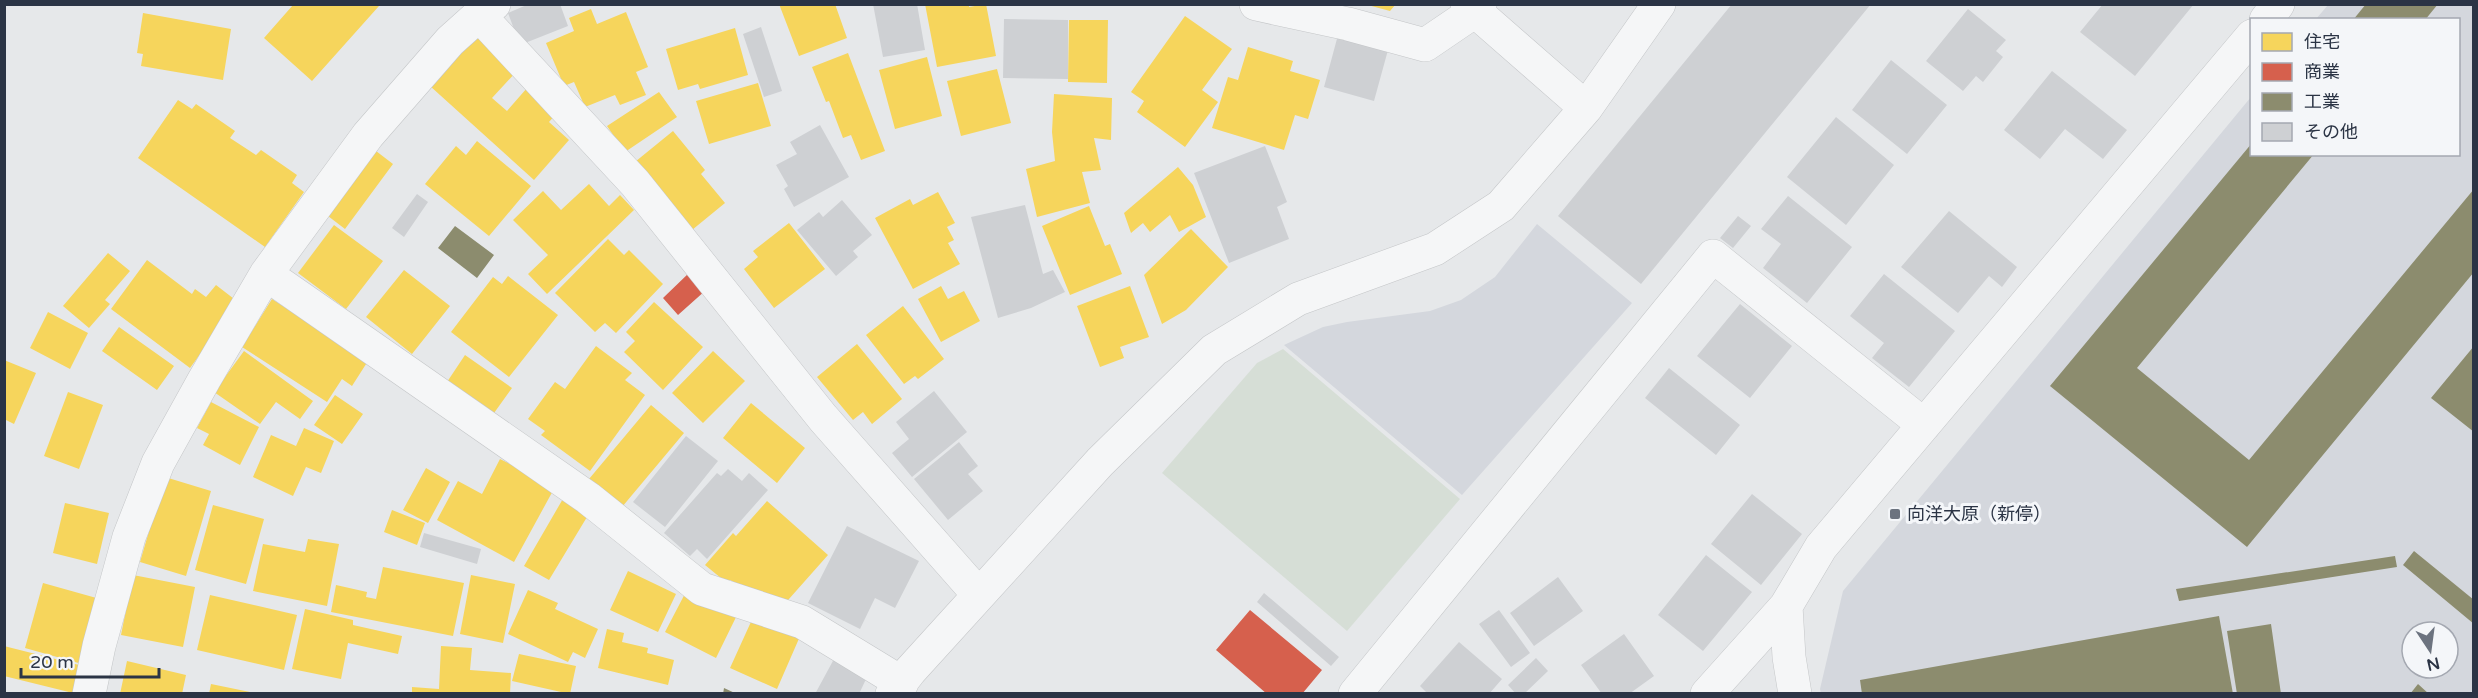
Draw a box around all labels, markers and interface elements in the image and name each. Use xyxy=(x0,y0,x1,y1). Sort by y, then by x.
legend xyxy=(2250,18,2460,156)
text: 住宅 xyxy=(2304,31,2340,53)
text: 商業 xyxy=(2304,61,2340,83)
text: 工業 xyxy=(2304,91,2340,113)
text: その他 xyxy=(2304,121,2358,143)
place label: 向洋大原（新停） xyxy=(1907,503,2051,525)
marker: 向洋大原（新停） xyxy=(1888,507,1902,521)
north arrow xyxy=(2400,620,2460,680)
scale bar xyxy=(21,641,159,679)
text: 20 m xyxy=(30,651,74,673)
text: N xyxy=(2425,652,2442,675)

